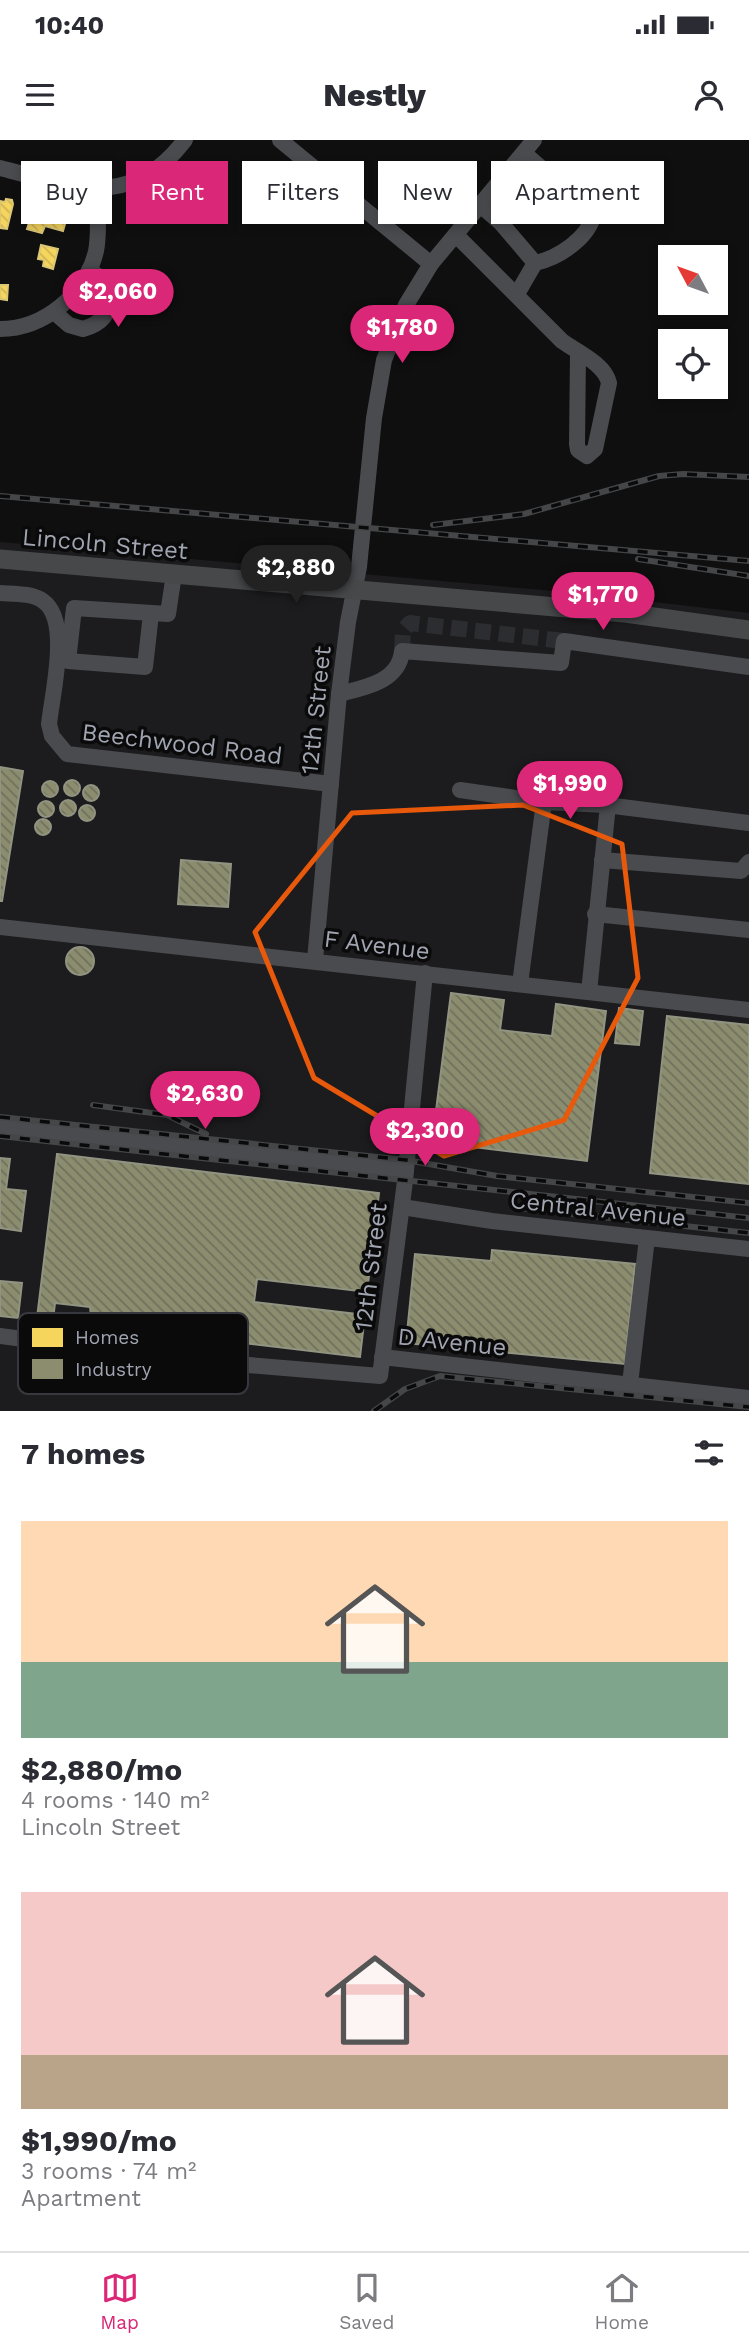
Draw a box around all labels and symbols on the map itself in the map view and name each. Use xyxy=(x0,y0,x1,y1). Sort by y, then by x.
north arrow xyxy=(658,245,728,315)
pin: $2,060 xyxy=(61,270,175,329)
pin: $1,780 xyxy=(345,306,459,365)
street label: Lincoln Street xyxy=(21,523,189,565)
pin: $2,880 xyxy=(239,546,353,605)
pin: $1,770 xyxy=(546,573,660,632)
street label: 12th Street xyxy=(295,645,337,775)
street label: Beechwood Road xyxy=(80,718,284,770)
pin: $1,990 xyxy=(513,762,627,821)
street label: F Avenue xyxy=(323,925,431,965)
pin: $2,630 xyxy=(148,1072,262,1131)
pin: $2,300 xyxy=(368,1108,482,1168)
street label: Central Avenue xyxy=(509,1186,687,1232)
street label: 12th Street xyxy=(349,1201,393,1333)
legend xyxy=(18,1313,248,1394)
street label: D Avenue xyxy=(396,1322,508,1362)
text: Homes xyxy=(75,1326,139,1349)
text: Industry xyxy=(75,1358,152,1381)

